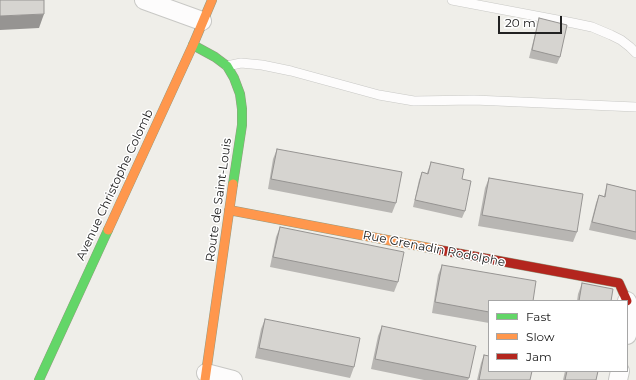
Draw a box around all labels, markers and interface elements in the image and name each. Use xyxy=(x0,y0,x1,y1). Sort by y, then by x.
scale bar xyxy=(500,8,564,34)
text: 20 m xyxy=(505,15,536,30)
street label: Avenue Christophe Colomb xyxy=(74,107,156,263)
street label: Route de Saint-Louis xyxy=(203,137,235,263)
street label: Rue Grenadin Rodolphe xyxy=(362,228,506,270)
legend xyxy=(488,300,628,372)
text: Fast xyxy=(526,309,551,324)
text: Slow xyxy=(526,329,555,344)
text: Jam xyxy=(526,349,552,364)

